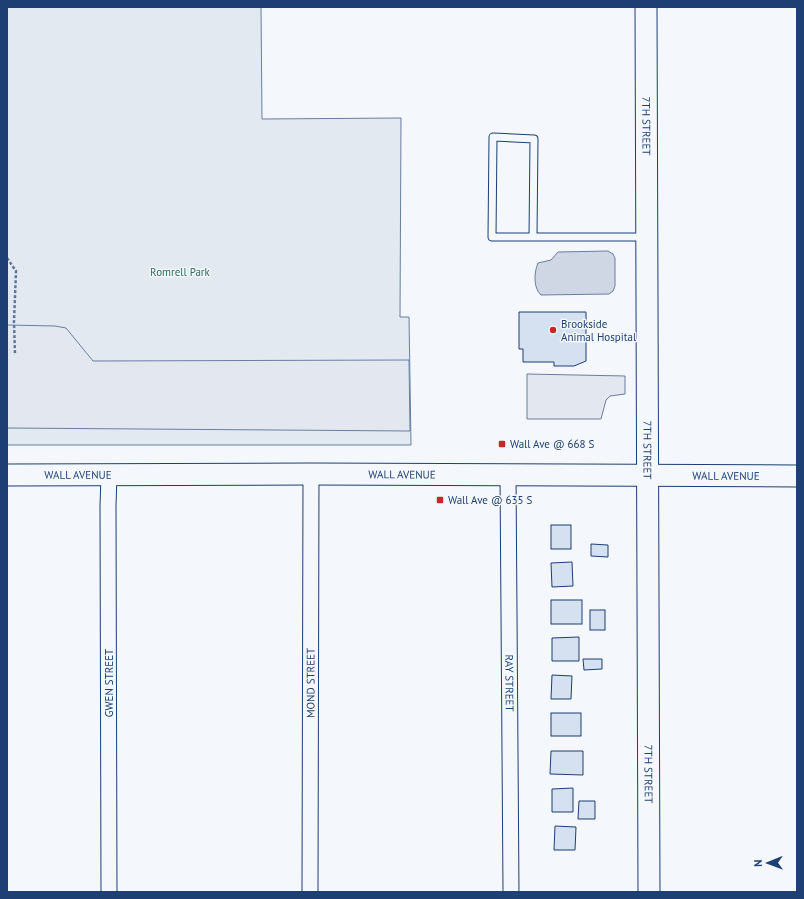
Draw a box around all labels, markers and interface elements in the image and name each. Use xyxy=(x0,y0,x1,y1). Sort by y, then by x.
street label: 7TH STREET xyxy=(639,97,654,155)
park label: Romrell Park xyxy=(150,265,211,279)
place label: Brookside Animal Hospital xyxy=(561,317,637,344)
marker: Brookside Animal Hospital xyxy=(548,325,558,335)
street label: 7TH STREET xyxy=(640,421,655,479)
place label: Wall Ave @ 668 S xyxy=(510,437,594,451)
marker: Wall Ave @ 668 S xyxy=(497,439,507,449)
street label: WALL AVENUE xyxy=(368,467,436,482)
street label: WALL AVENUE xyxy=(44,468,112,482)
street label: WALL AVENUE xyxy=(692,469,760,483)
place label: Wall Ave @ 635 S xyxy=(448,493,532,507)
marker: Wall Ave @ 635 S xyxy=(435,495,445,505)
street label: MOND STREET xyxy=(303,648,318,718)
street label: GWEN STREET xyxy=(102,649,116,717)
street label: RAY STREET xyxy=(502,654,517,712)
street label: 7TH STREET xyxy=(642,745,656,803)
north arrow xyxy=(748,843,788,883)
text: N xyxy=(751,859,765,867)

